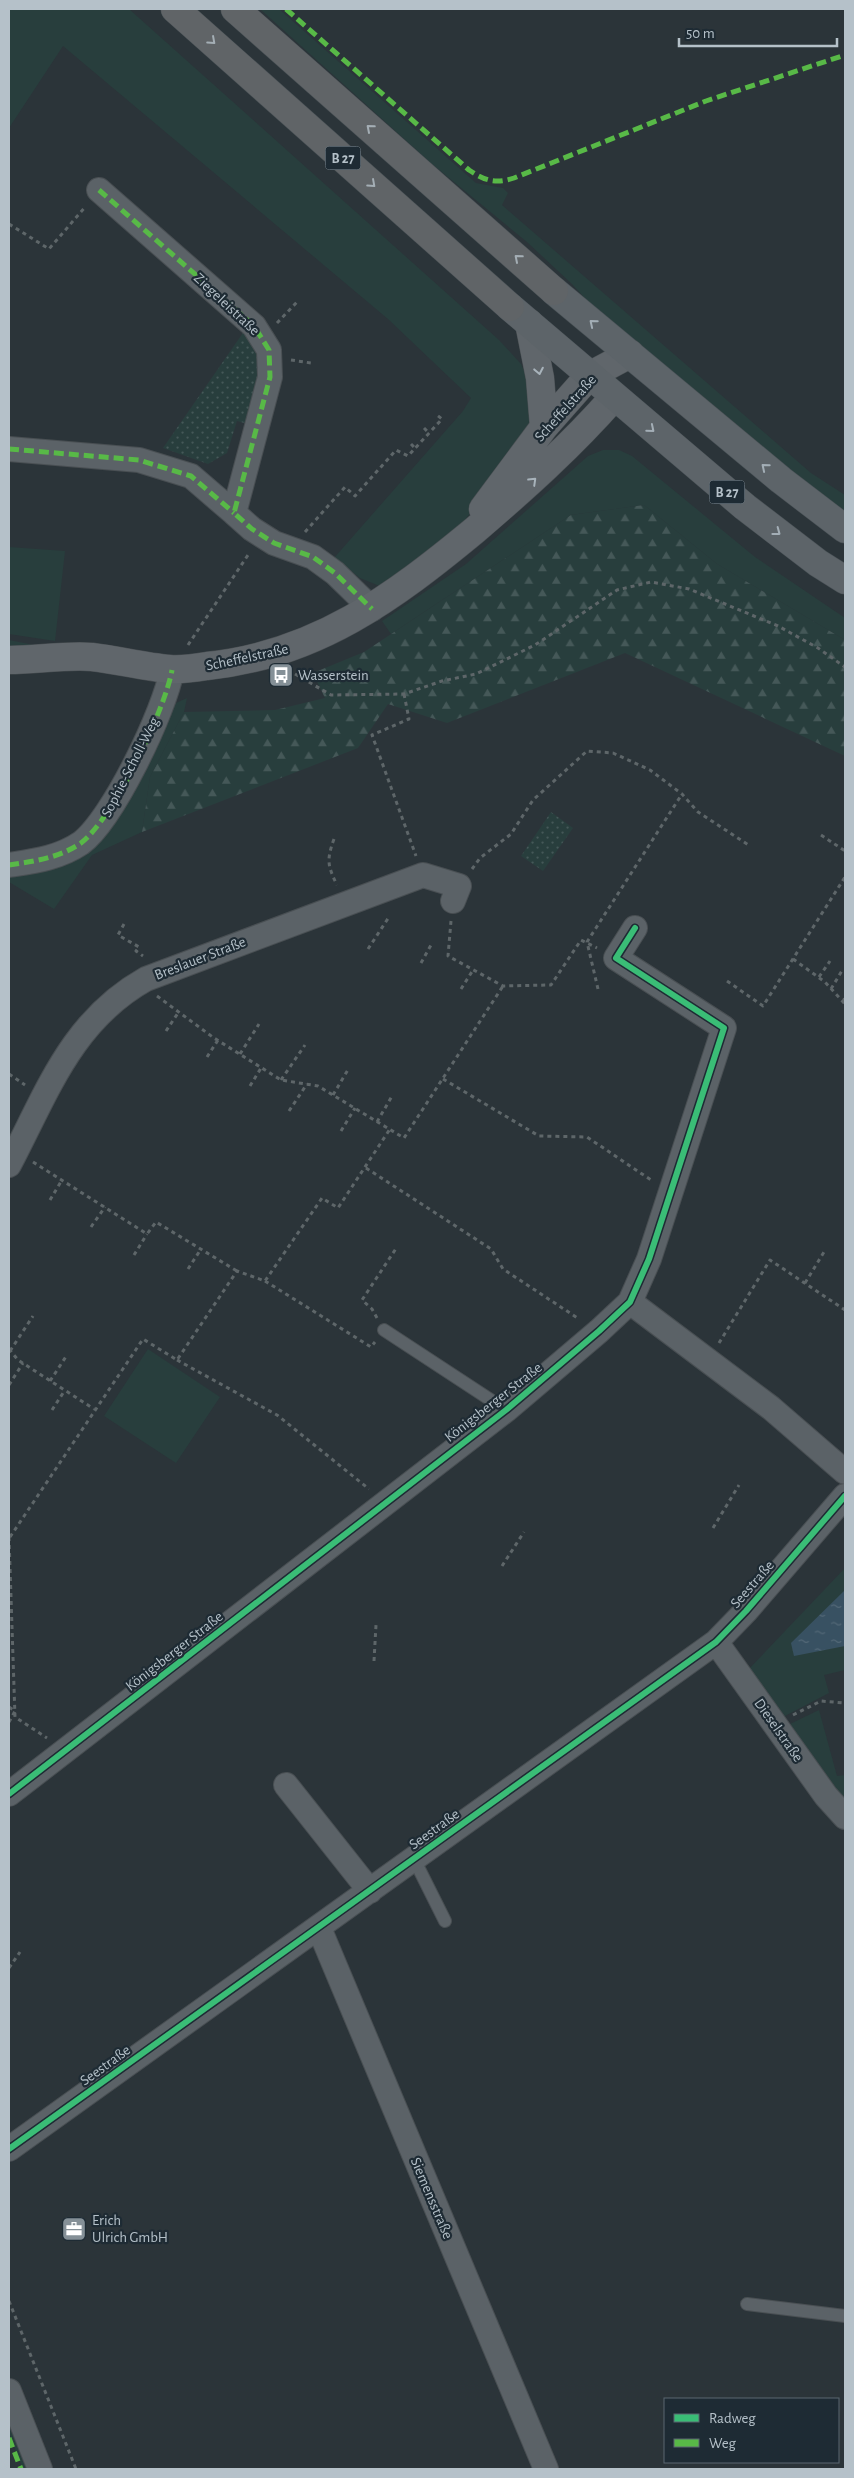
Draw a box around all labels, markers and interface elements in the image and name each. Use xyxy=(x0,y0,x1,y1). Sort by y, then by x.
scale bar xyxy=(679,15,836,47)
text: 50 m xyxy=(686,26,715,41)
one-way arrow xyxy=(206,35,215,44)
one-way arrow xyxy=(366,124,375,133)
road number: B 27 xyxy=(326,146,360,170)
one-way arrow xyxy=(367,178,376,187)
one-way arrow xyxy=(514,255,523,264)
street label: Ziegeleistraße xyxy=(191,270,263,339)
one-way arrow xyxy=(589,320,598,329)
one-way arrow xyxy=(533,367,543,376)
street label: Scheffelstraße xyxy=(532,372,599,445)
one-way arrow xyxy=(645,423,654,431)
one-way arrow xyxy=(762,465,771,473)
one-way arrow xyxy=(527,478,536,487)
road number: B 27 xyxy=(710,481,744,504)
one-way arrow xyxy=(771,526,780,534)
street label: Scheffelstraße xyxy=(205,641,290,674)
bus stop icon: Wasserstein xyxy=(268,662,294,688)
place label: Wasserstein xyxy=(298,668,369,683)
street label: Sophie-Scholl-Weg xyxy=(99,714,162,820)
street label: Breslauer Straße xyxy=(152,934,248,983)
street label: Königsberger Straße xyxy=(442,1360,545,1445)
street label: Seestraße xyxy=(728,1558,777,1611)
street label: Königsberger Straße xyxy=(123,1609,226,1694)
street label: Dieselstraße xyxy=(751,1696,806,1765)
street label: Seestraße xyxy=(407,1806,462,1852)
street label: Seestraße xyxy=(78,2042,133,2088)
street label: Siemensstraße xyxy=(408,2155,455,2241)
place label: Erich Ulrich GmbH xyxy=(92,2213,168,2245)
office icon: Erich Ulrich GmbH xyxy=(61,2216,87,2242)
legend xyxy=(664,2398,839,2463)
text: Radweg xyxy=(709,2411,756,2426)
text: Weg xyxy=(709,2436,737,2451)

